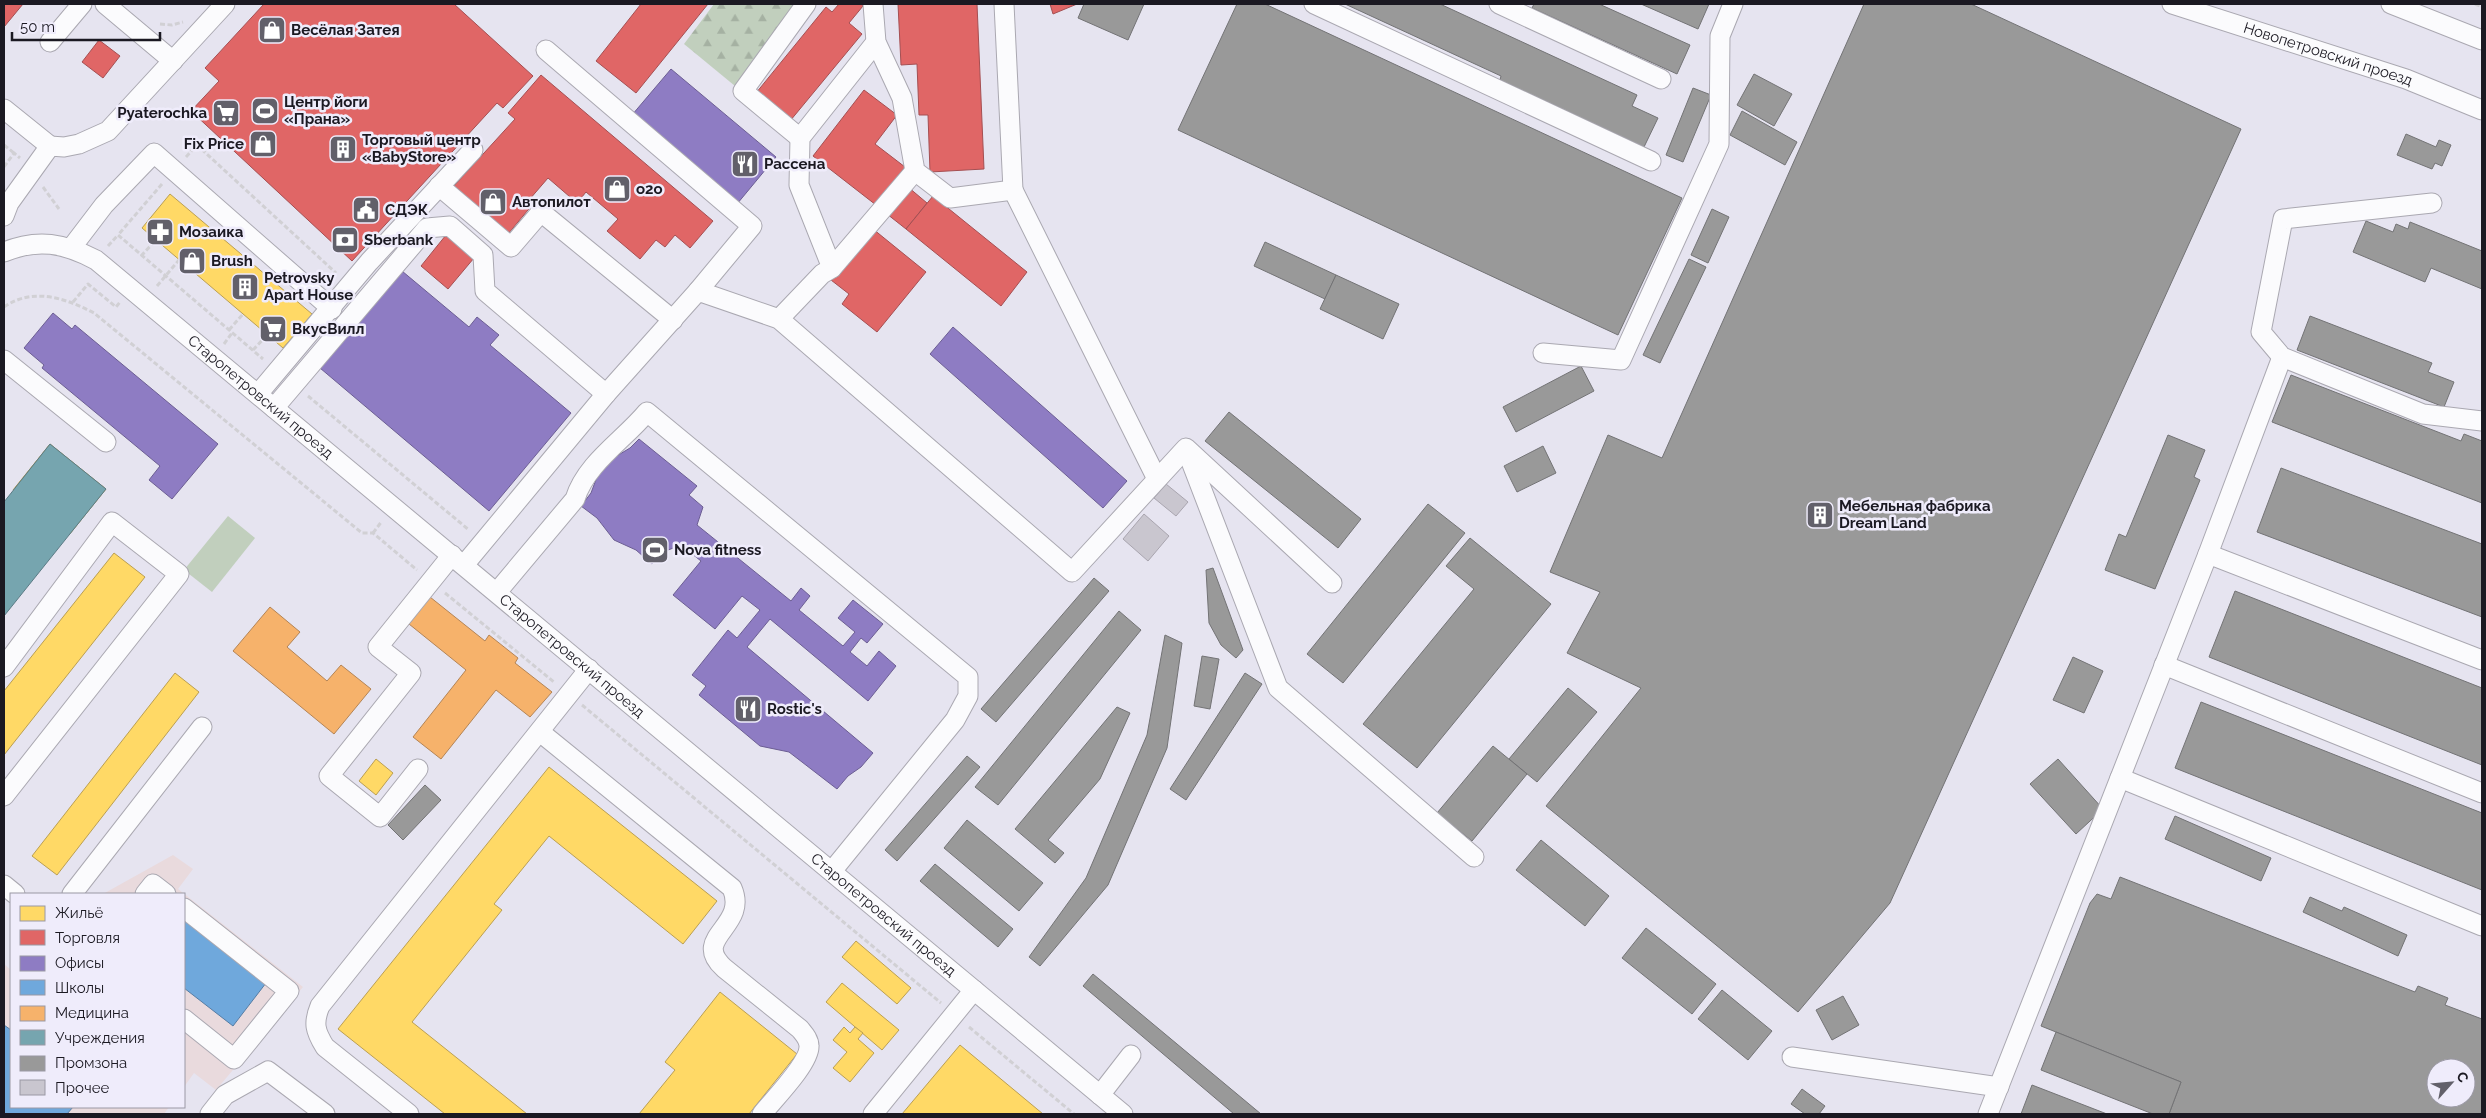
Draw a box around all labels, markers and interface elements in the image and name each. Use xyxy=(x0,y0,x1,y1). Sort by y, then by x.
scale bar xyxy=(12,10,160,42)
shop icon: Весёлая Затея xyxy=(257,15,287,45)
text: 50 m xyxy=(20,18,55,36)
street label: Новопетровский проезд xyxy=(2241,19,2416,90)
place label: Весёлая Затея xyxy=(291,21,400,39)
place label: Центр йоги «Прана» xyxy=(284,93,368,128)
sports icon: Центр йоги «Прана» xyxy=(250,96,280,126)
supermarket icon: Pyaterochka xyxy=(211,98,241,128)
place label: Pyaterochka xyxy=(117,104,207,122)
shop icon: Fix Price xyxy=(248,129,278,159)
place label: Торговый центр «BabyStore» xyxy=(362,131,481,166)
building icon: Торговый центр «BabyStore» xyxy=(328,134,358,164)
place label: Fix Price xyxy=(184,135,244,153)
restaurant icon: Рассена xyxy=(730,149,760,179)
place label: Рассена xyxy=(764,155,826,173)
shop icon: o2o xyxy=(602,174,632,204)
place label: o2o xyxy=(636,180,663,198)
shop icon: Автопилот xyxy=(478,187,508,217)
place label: Автопилот xyxy=(512,193,591,211)
public building icon: СДЭК xyxy=(351,195,381,225)
place label: СДЭК xyxy=(385,201,429,219)
pharmacy icon: Мозаика xyxy=(145,217,175,247)
place label: Мозаика xyxy=(179,223,244,241)
bank icon: Sberbank xyxy=(330,225,360,255)
place label: Sberbank xyxy=(364,231,434,249)
shop icon: Brush xyxy=(177,246,207,276)
place label: Brush xyxy=(211,252,253,270)
place label: Petrovsky Apart House xyxy=(264,269,353,304)
building icon: Petrovsky Apart House xyxy=(230,272,260,302)
supermarket icon: ВкусВилл xyxy=(258,314,288,344)
place label: ВкусВилл xyxy=(292,320,365,338)
street label: Старопетровский проезд xyxy=(184,331,337,463)
place label: Мебельная фабрика Dream Land xyxy=(1839,497,1991,532)
building icon: Мебельная фабрика Dream Land xyxy=(1805,500,1835,530)
sports icon: Nova fitness xyxy=(640,535,670,565)
place label: Nova fitness xyxy=(674,541,762,559)
street label: Старопетровский проезд xyxy=(496,590,648,722)
restaurant icon: Rostic's xyxy=(733,694,763,724)
place label: Rostic's xyxy=(767,700,822,718)
street label: Старопетровский проезд xyxy=(807,849,960,980)
legend xyxy=(10,893,185,1108)
text: Жильё xyxy=(55,904,104,922)
text: Торговля xyxy=(55,929,120,947)
text: Офисы xyxy=(55,954,104,972)
text: Школы xyxy=(55,979,104,997)
text: Медицина xyxy=(55,1004,129,1022)
text: Учреждения xyxy=(55,1029,145,1047)
text: Промзона xyxy=(55,1054,127,1072)
north arrow xyxy=(2426,1058,2476,1108)
text: С xyxy=(2453,1069,2472,1085)
text: Прочее xyxy=(55,1079,109,1097)

